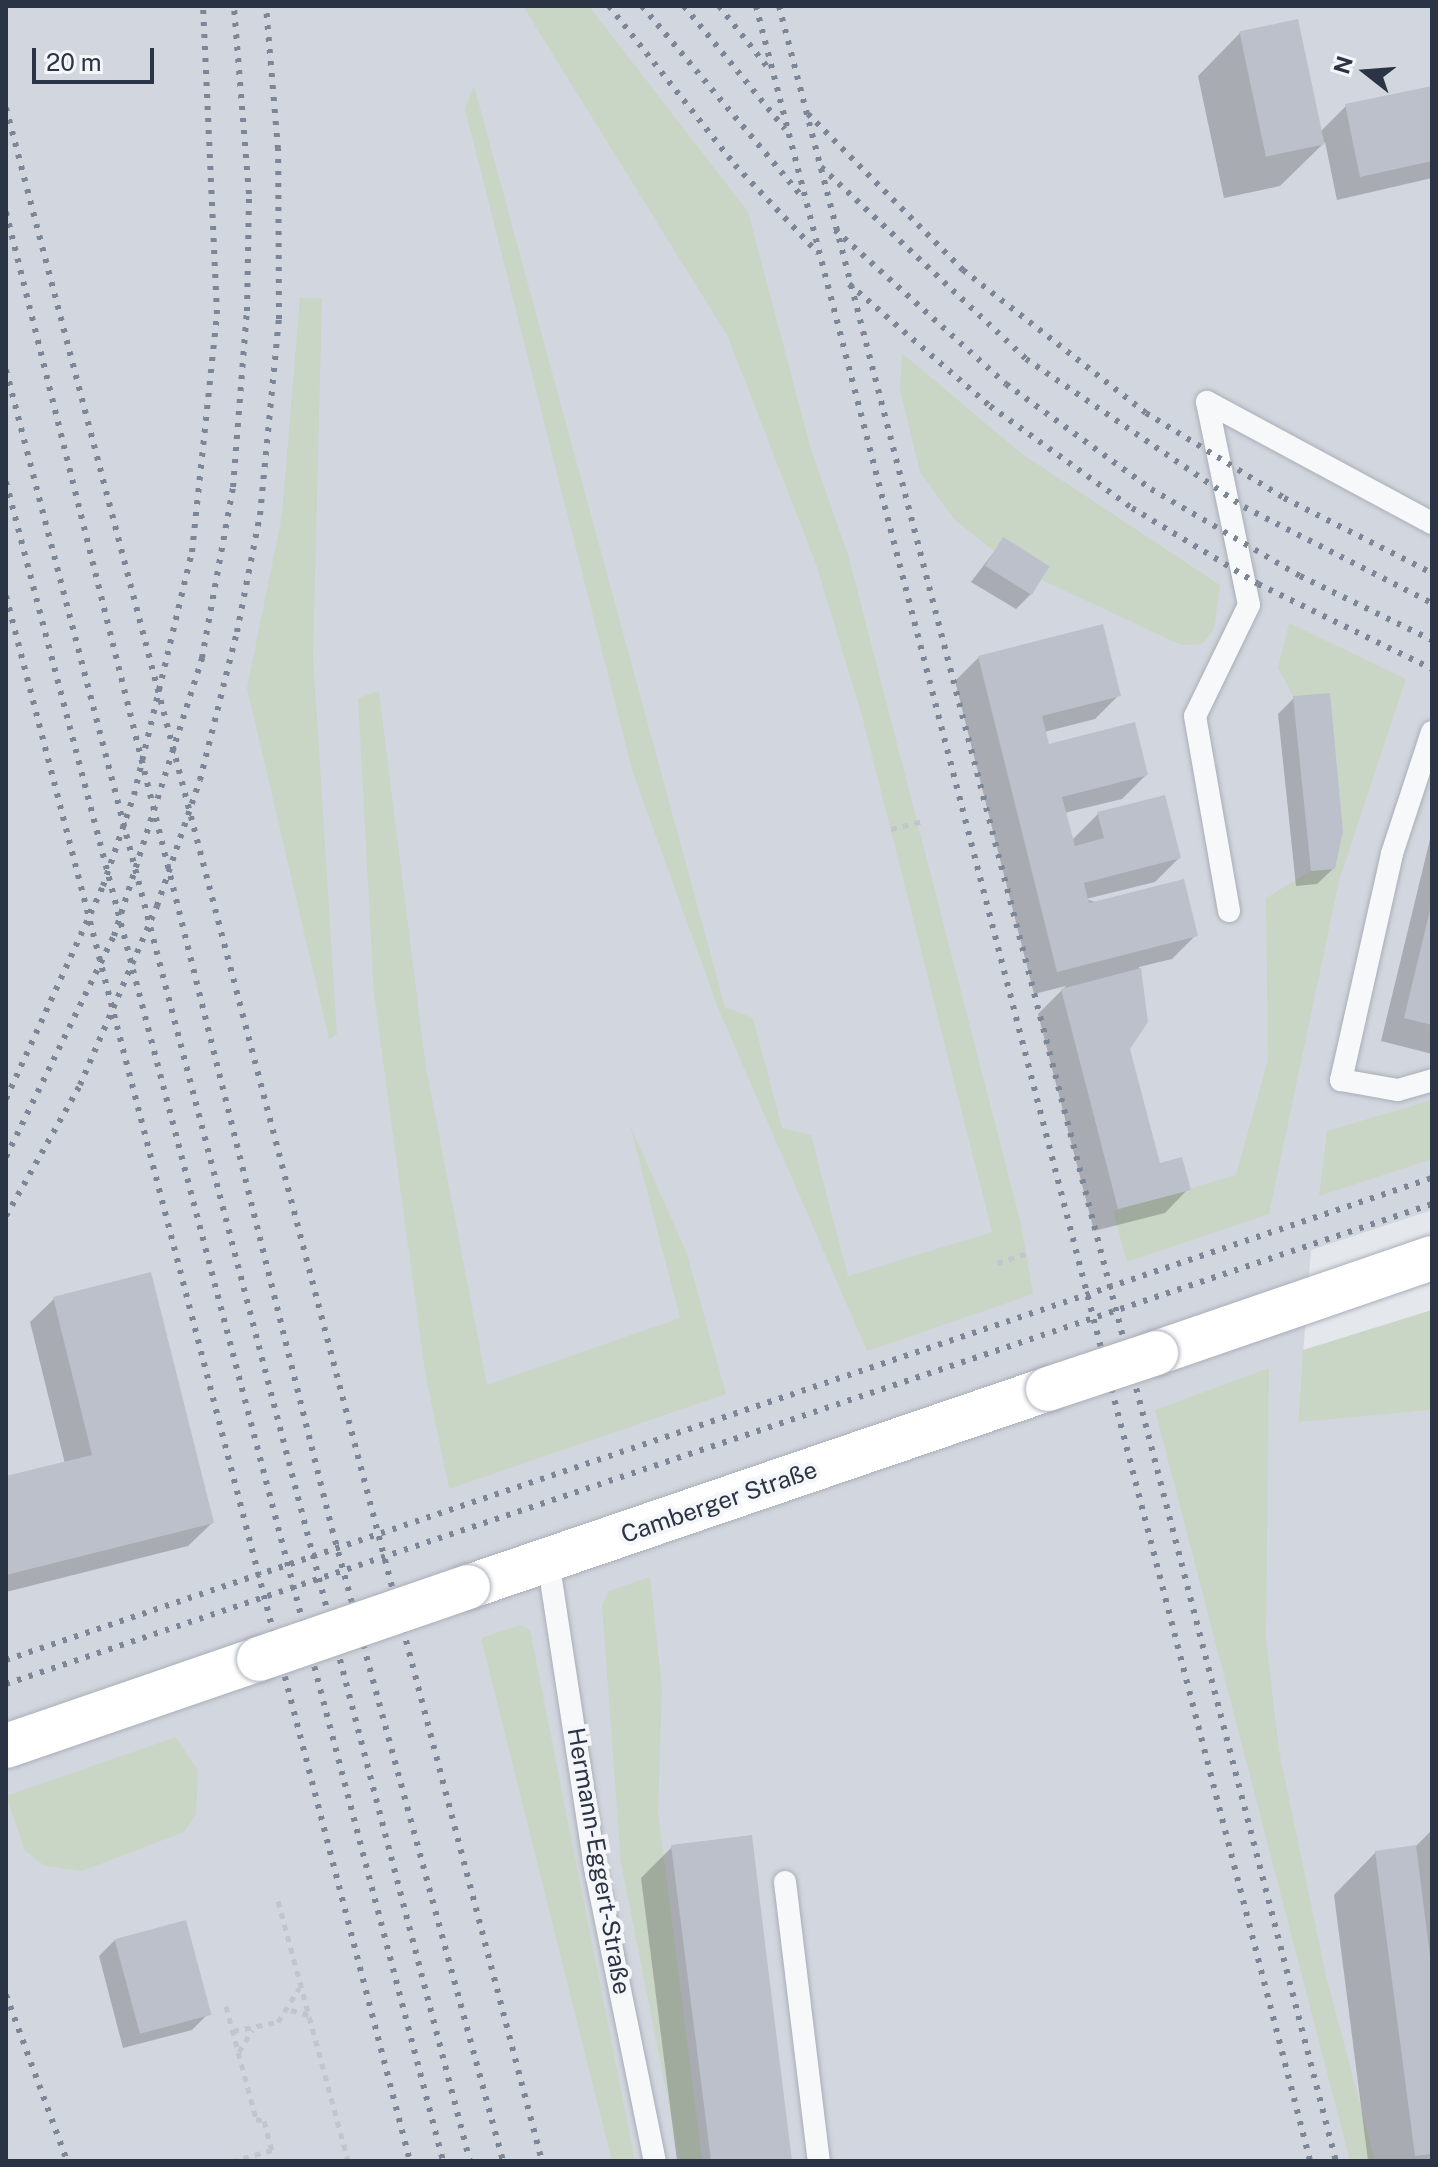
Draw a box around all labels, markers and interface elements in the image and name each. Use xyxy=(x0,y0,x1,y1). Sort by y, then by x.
scale bar xyxy=(36,32,158,82)
north arrow xyxy=(1326,32,1406,112)
text: 20 m xyxy=(46,48,102,76)
text: N xyxy=(1328,53,1358,77)
street label: Camberger Straße xyxy=(617,1455,821,1549)
street label: Hermann-Eggert-Straße xyxy=(561,1725,637,1997)

